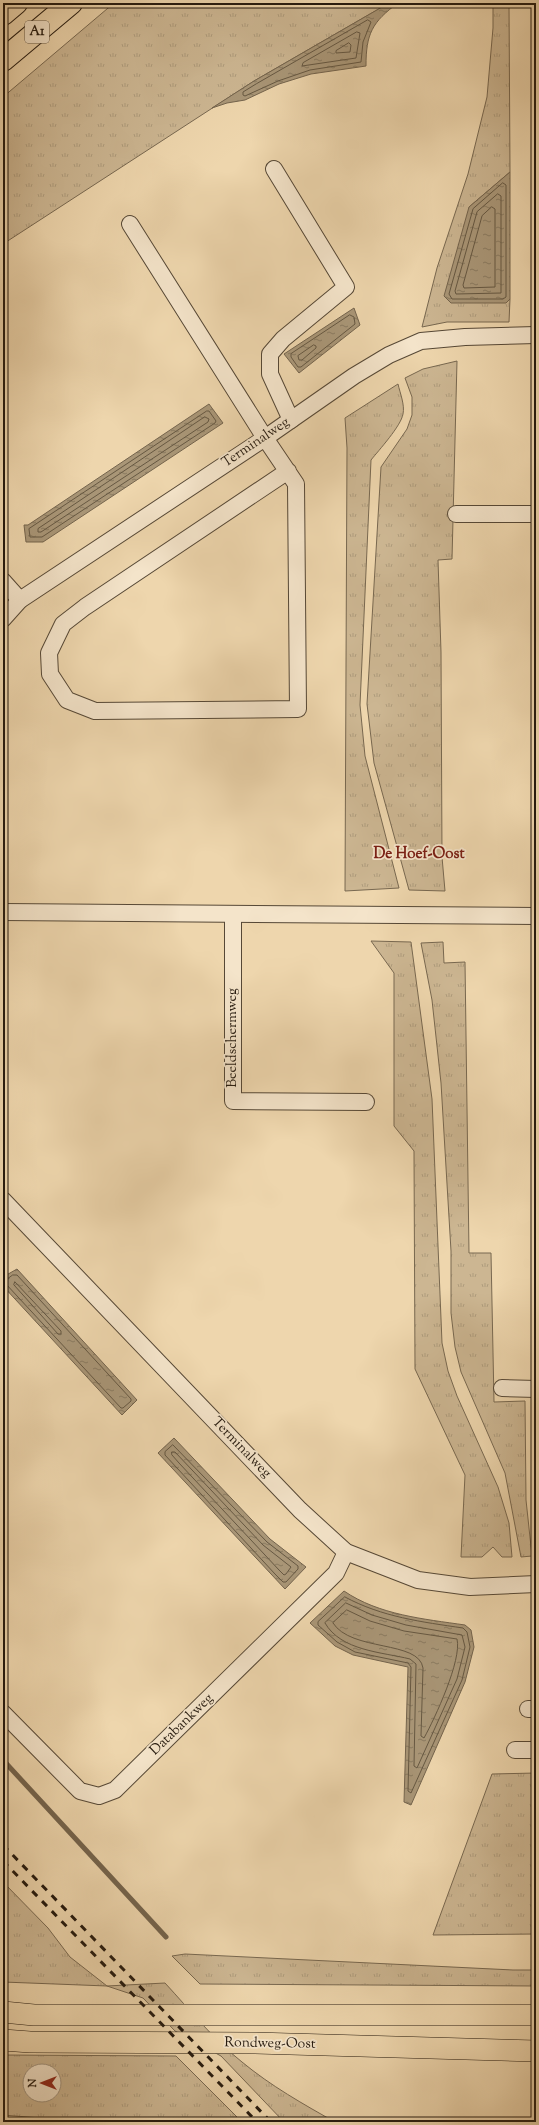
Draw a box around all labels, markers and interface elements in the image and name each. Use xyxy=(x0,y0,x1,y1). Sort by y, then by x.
road number: A1 xyxy=(25,21,49,43)
street label: Terminalweg xyxy=(218,413,294,473)
district label: De Hoef-Oost xyxy=(373,844,465,865)
street label: Beeldschermweg xyxy=(223,988,243,1088)
street label: Terminalweg xyxy=(207,1413,275,1483)
street label: Databankweg xyxy=(146,1689,218,1761)
street label: Rondweg-Oost xyxy=(224,2033,316,2055)
north arrow xyxy=(22,2063,62,2103)
text: N xyxy=(25,2078,41,2088)

